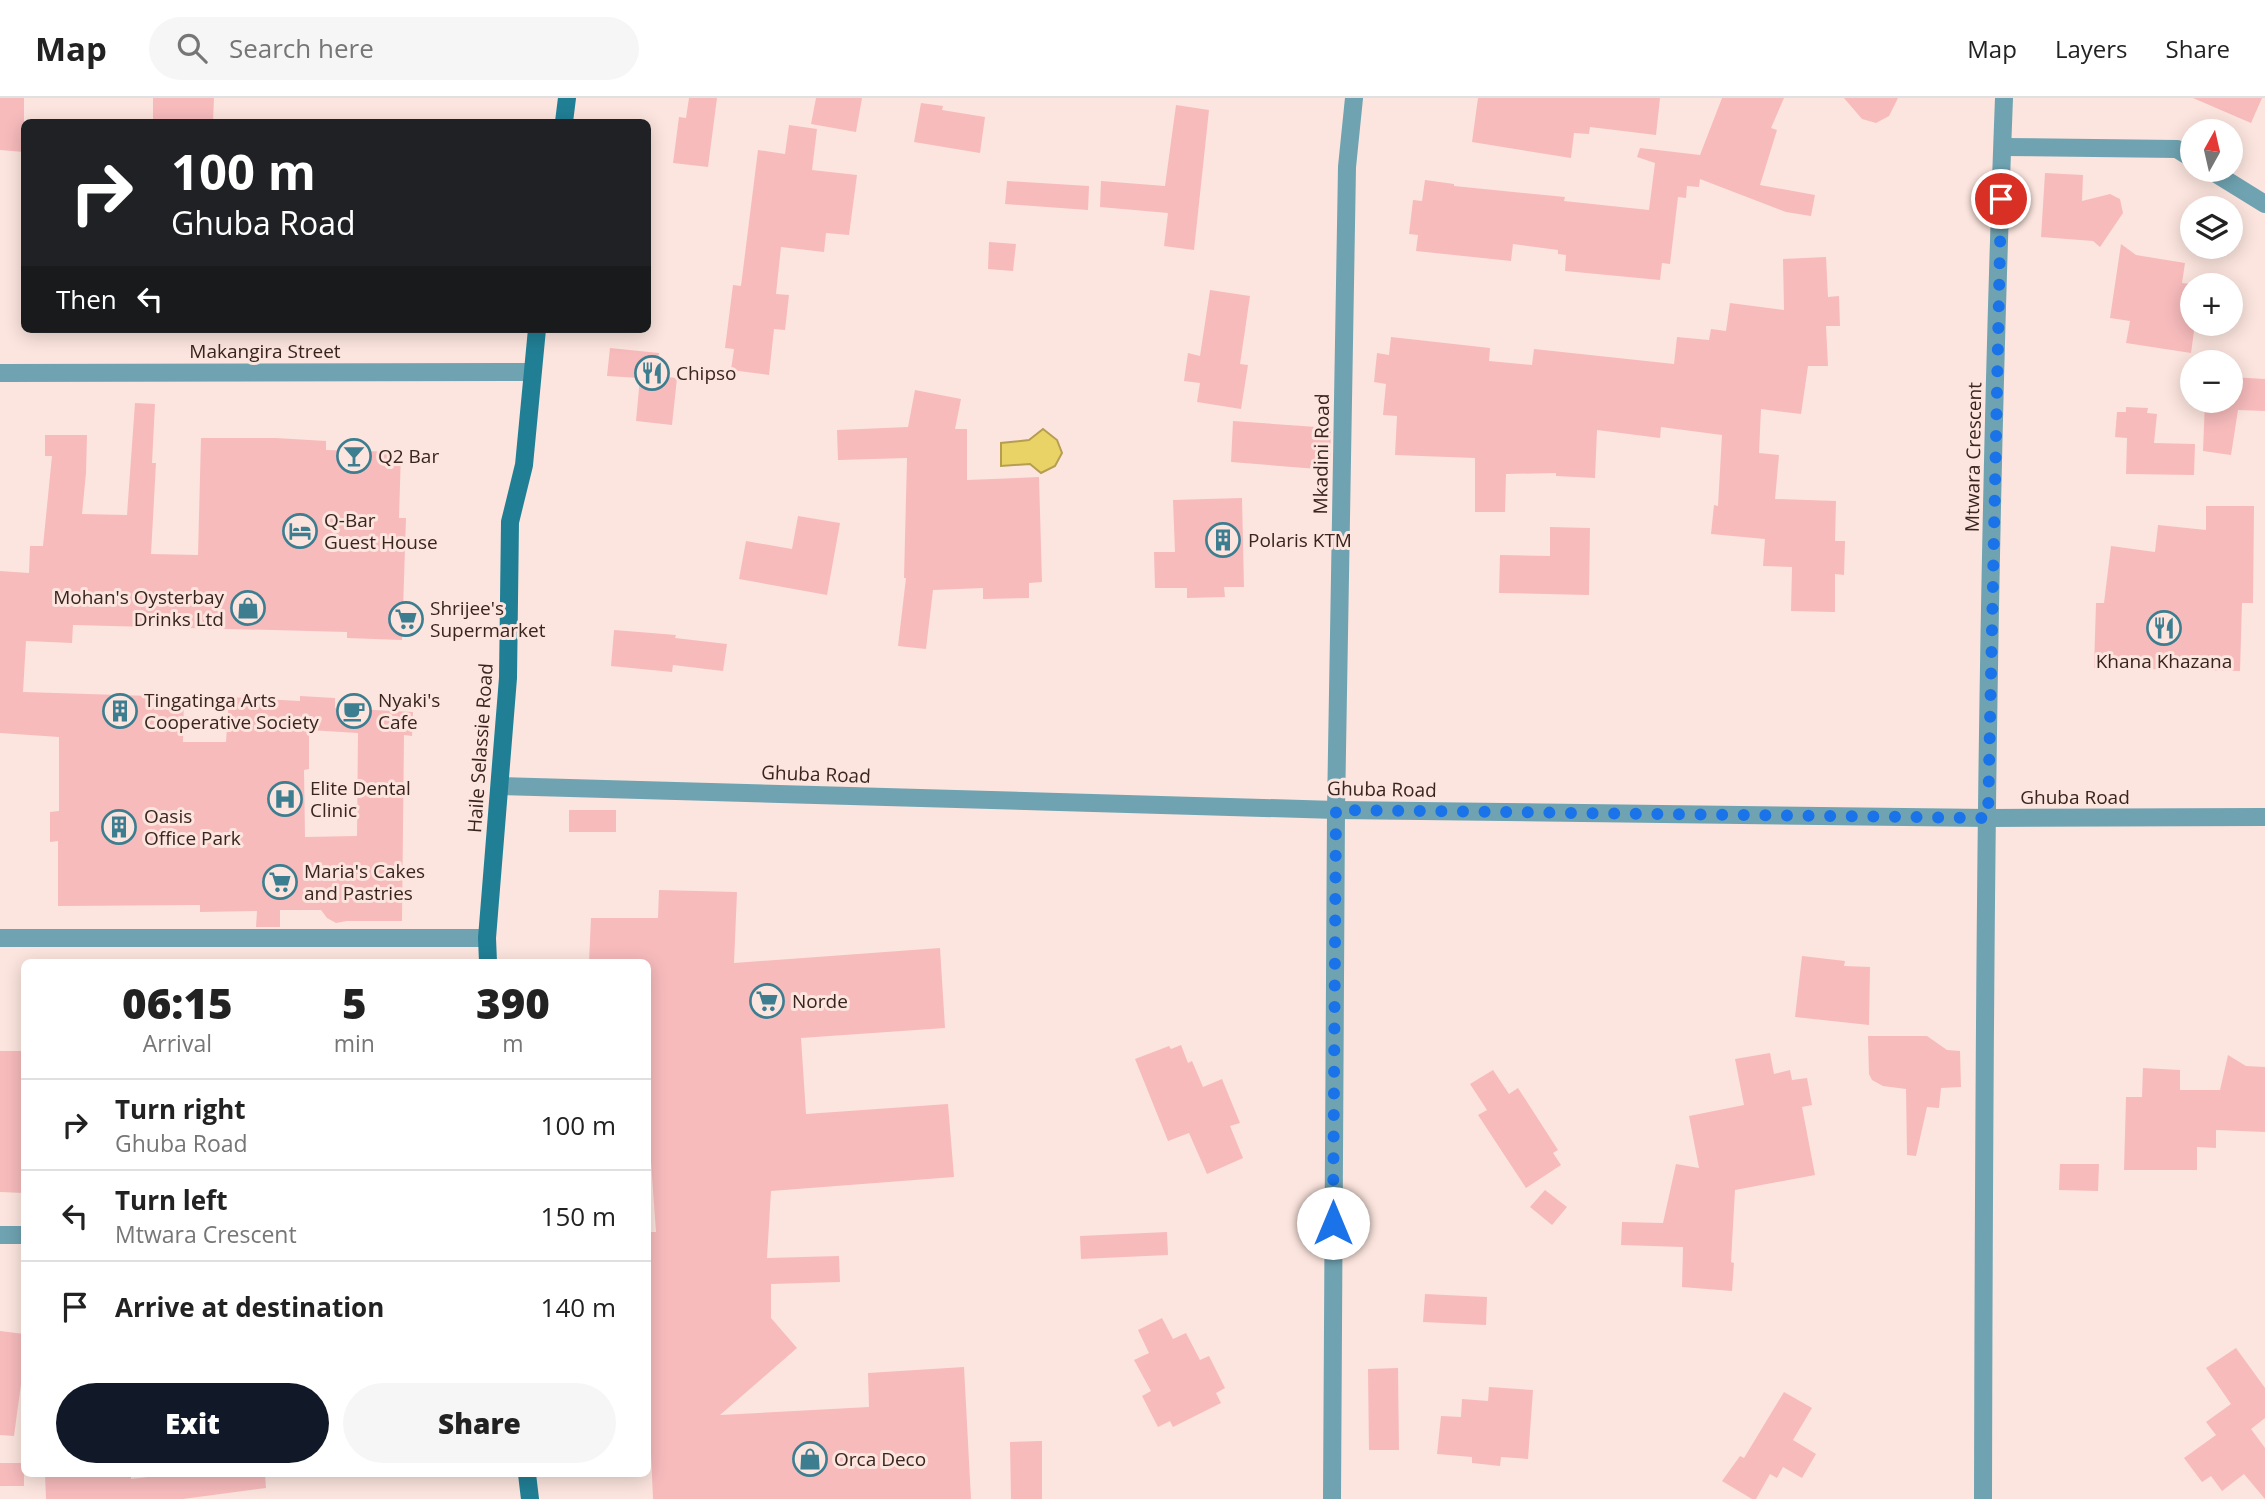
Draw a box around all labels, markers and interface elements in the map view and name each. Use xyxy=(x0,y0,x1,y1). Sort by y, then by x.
search box xyxy=(149,17,639,80)
text: Map xyxy=(35,26,107,71)
icon: search xyxy=(173,29,211,67)
text: Search here xyxy=(229,30,374,66)
text: Map xyxy=(1967,32,2017,65)
text: Layers xyxy=(2055,32,2128,65)
text: Share xyxy=(2166,32,2230,65)
north arrow xyxy=(2180,119,2244,182)
map controls xyxy=(2180,119,2243,413)
text: 100 m xyxy=(171,138,316,204)
icon: right xyxy=(56,147,147,238)
pin xyxy=(1971,169,2031,229)
icon: arrive xyxy=(1982,180,2020,218)
button: layers xyxy=(2180,196,2243,259)
text: Ghuba Road xyxy=(171,201,356,244)
button: + xyxy=(2180,273,2243,336)
icon: left xyxy=(131,280,169,318)
text: Then xyxy=(56,281,117,317)
street label: Makangira Street xyxy=(189,338,341,364)
button: − xyxy=(2180,350,2243,413)
restaurant icon: Chipso xyxy=(633,354,671,392)
place label: Chipso xyxy=(676,360,737,386)
street label: Mtwara Crescent xyxy=(1959,382,1987,532)
street label: Mkadini Road xyxy=(1307,393,1335,515)
bar icon: Q2 Bar xyxy=(335,437,373,475)
place label: Q2 Bar xyxy=(378,443,439,469)
place label: Q-Bar Guest House xyxy=(324,507,438,555)
hotel icon: Q-Bar Guest House xyxy=(281,512,319,550)
building icon: Polaris KTM xyxy=(1204,521,1242,559)
place label: Polaris KTM xyxy=(1248,527,1352,553)
place label: Mohan's Oysterbay Drinks Ltd xyxy=(53,584,224,632)
shop icon: Mohan's Oysterbay Drinks Ltd xyxy=(229,589,267,627)
place label: Shrijee's Supermarket xyxy=(430,595,546,643)
supermarket icon: Shrijee's Supermarket xyxy=(387,600,425,638)
restaurant icon: Khana Khazana xyxy=(2145,609,2183,647)
place label: Khana Khazana xyxy=(2096,648,2232,674)
street label: Haile Selassie Road xyxy=(461,662,499,834)
place label: Tingatinga Arts Cooperative Society xyxy=(144,687,319,735)
place label: Nyaki's Cafe xyxy=(378,687,440,735)
building icon: Tingatinga Arts Cooperative Society xyxy=(101,692,139,730)
cafe icon: Nyaki's Cafe xyxy=(335,692,373,730)
street label: Ghuba Road xyxy=(761,759,871,789)
place label: Elite Dental Clinic xyxy=(310,775,411,823)
street label: Ghuba Road xyxy=(1327,775,1437,803)
hospital icon: Elite Dental Clinic xyxy=(266,780,304,818)
street label: Ghuba Road xyxy=(2020,784,2130,810)
place label: Oasis Office Park xyxy=(144,803,241,851)
building icon: Oasis Office Park xyxy=(100,808,138,846)
place label: Maria's Cakes and Pastries xyxy=(304,858,425,906)
supermarket icon: Maria's Cakes and Pastries xyxy=(261,863,299,901)
text: 06:15 xyxy=(122,974,233,1031)
text: 5 xyxy=(342,974,367,1031)
text: 390 xyxy=(476,974,550,1031)
supermarket icon: Norde xyxy=(748,982,786,1020)
place label: Norde xyxy=(792,988,848,1014)
text: Arrival xyxy=(143,1027,212,1059)
text: min xyxy=(334,1027,375,1059)
text: m xyxy=(502,1027,524,1059)
text: Turn right xyxy=(115,1091,246,1127)
icon: right xyxy=(56,1106,94,1144)
text: 100 m xyxy=(541,1107,616,1143)
text: Ghuba Road xyxy=(115,1127,248,1159)
text: Turn left xyxy=(115,1182,227,1218)
position arrow xyxy=(1296,1186,1370,1260)
icon: left xyxy=(56,1197,94,1235)
text: 150 m xyxy=(541,1198,616,1234)
text: Mtwara Crescent xyxy=(115,1218,297,1250)
icon: arrive xyxy=(56,1288,94,1326)
text: Arrive at destination xyxy=(115,1289,384,1325)
text: 140 m xyxy=(541,1289,616,1325)
button: Exit xyxy=(56,1383,329,1463)
button: Share xyxy=(343,1383,616,1463)
shop icon: Orca Deco xyxy=(791,1440,829,1478)
place label: Orca Deco xyxy=(834,1446,926,1472)

